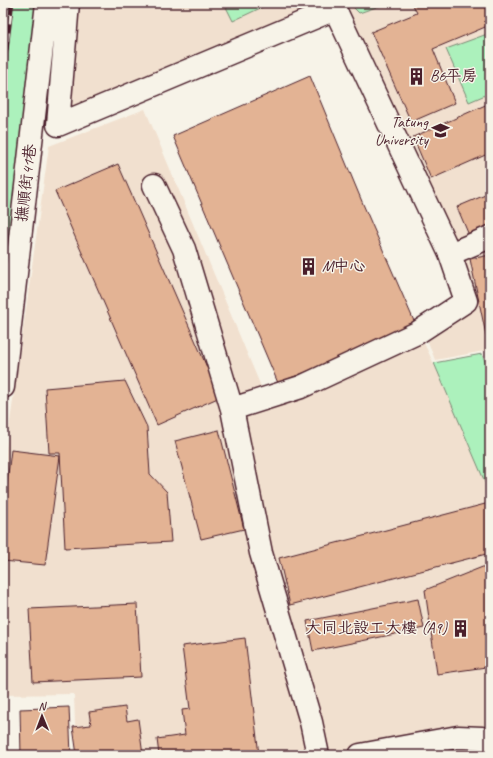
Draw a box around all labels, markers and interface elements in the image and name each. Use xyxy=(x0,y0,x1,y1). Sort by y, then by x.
building icon: B6平房 xyxy=(407,66,427,86)
place label: B6平房 xyxy=(430,66,478,86)
place label: Tatung University xyxy=(375,112,430,150)
school or university icon: Tatung University xyxy=(431,121,451,141)
street label: 撫順街41巷 xyxy=(11,143,41,223)
building icon: M中心 xyxy=(299,256,319,276)
place label: M中心 xyxy=(322,256,366,276)
place label: 大同北設工大樓 (A9) xyxy=(305,618,448,638)
building icon: 大同北設工大樓 (A9) xyxy=(450,618,470,638)
north arrow xyxy=(22,696,62,736)
text: N xyxy=(38,699,48,713)

